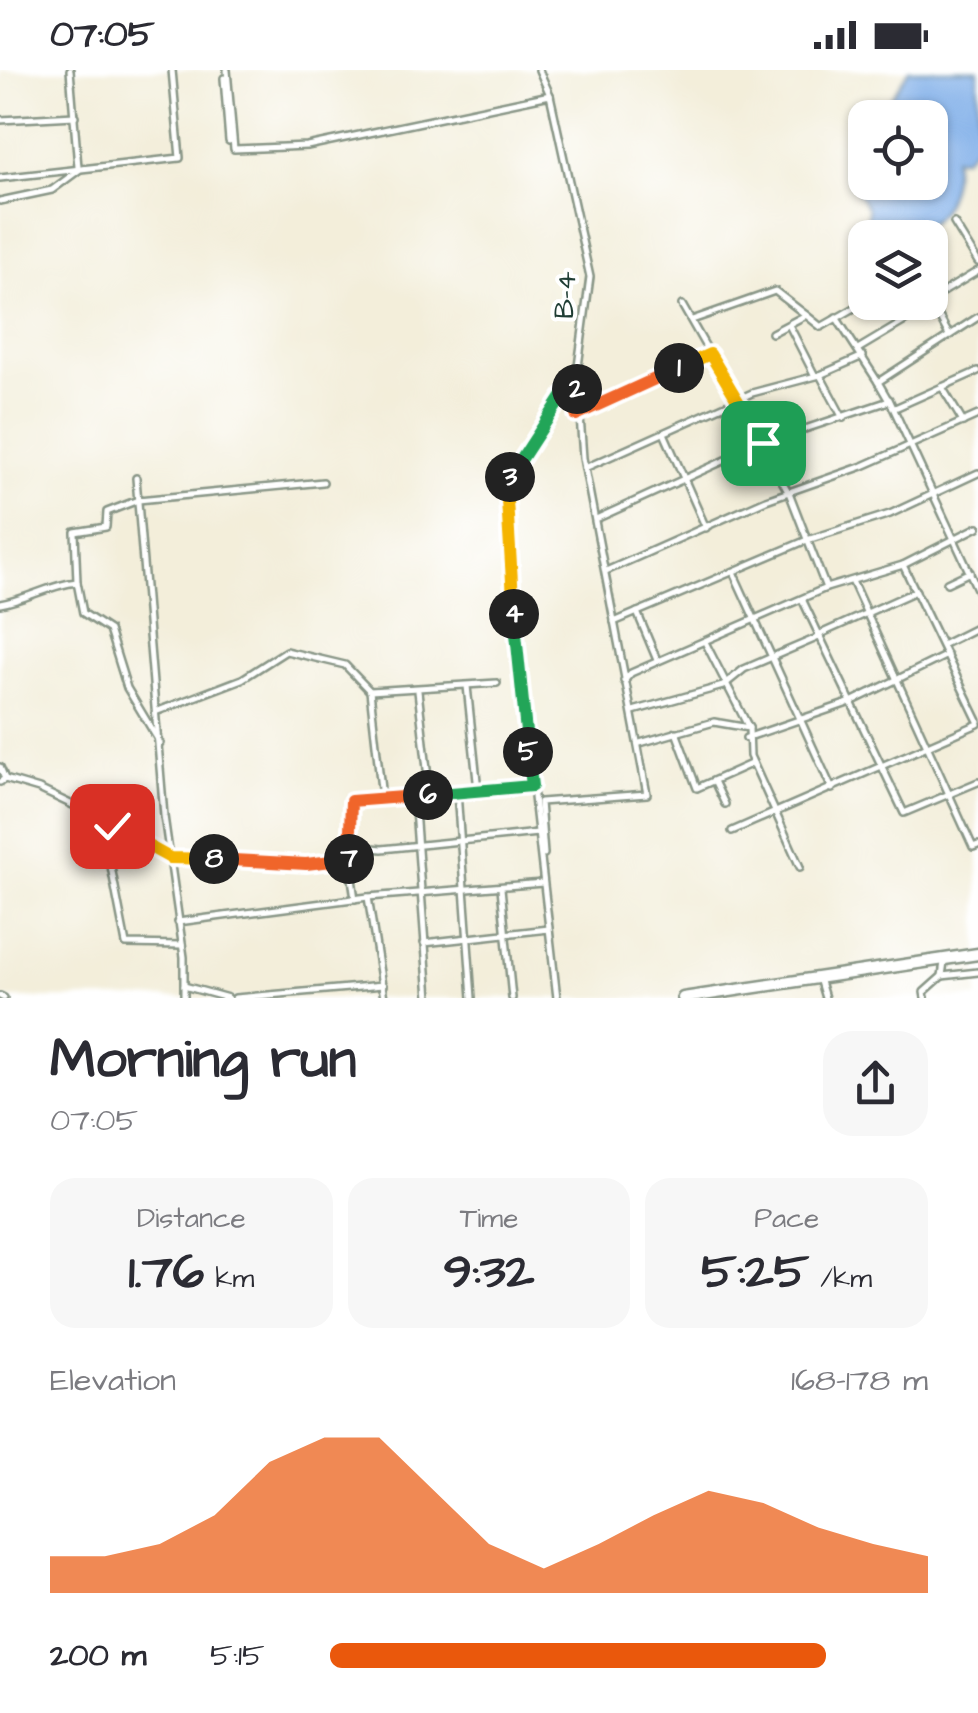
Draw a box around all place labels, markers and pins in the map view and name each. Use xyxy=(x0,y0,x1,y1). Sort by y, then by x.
pin: 1 xyxy=(654,343,704,393)
pin: 2 xyxy=(552,364,602,414)
pin xyxy=(721,401,806,486)
pin: 3 xyxy=(485,452,535,502)
pin: 4 xyxy=(489,589,539,639)
pin: 5 xyxy=(503,727,553,777)
pin: 6 xyxy=(403,770,453,820)
pin xyxy=(70,784,155,869)
pin: 8 xyxy=(189,834,239,884)
pin: 7 xyxy=(324,834,374,884)

